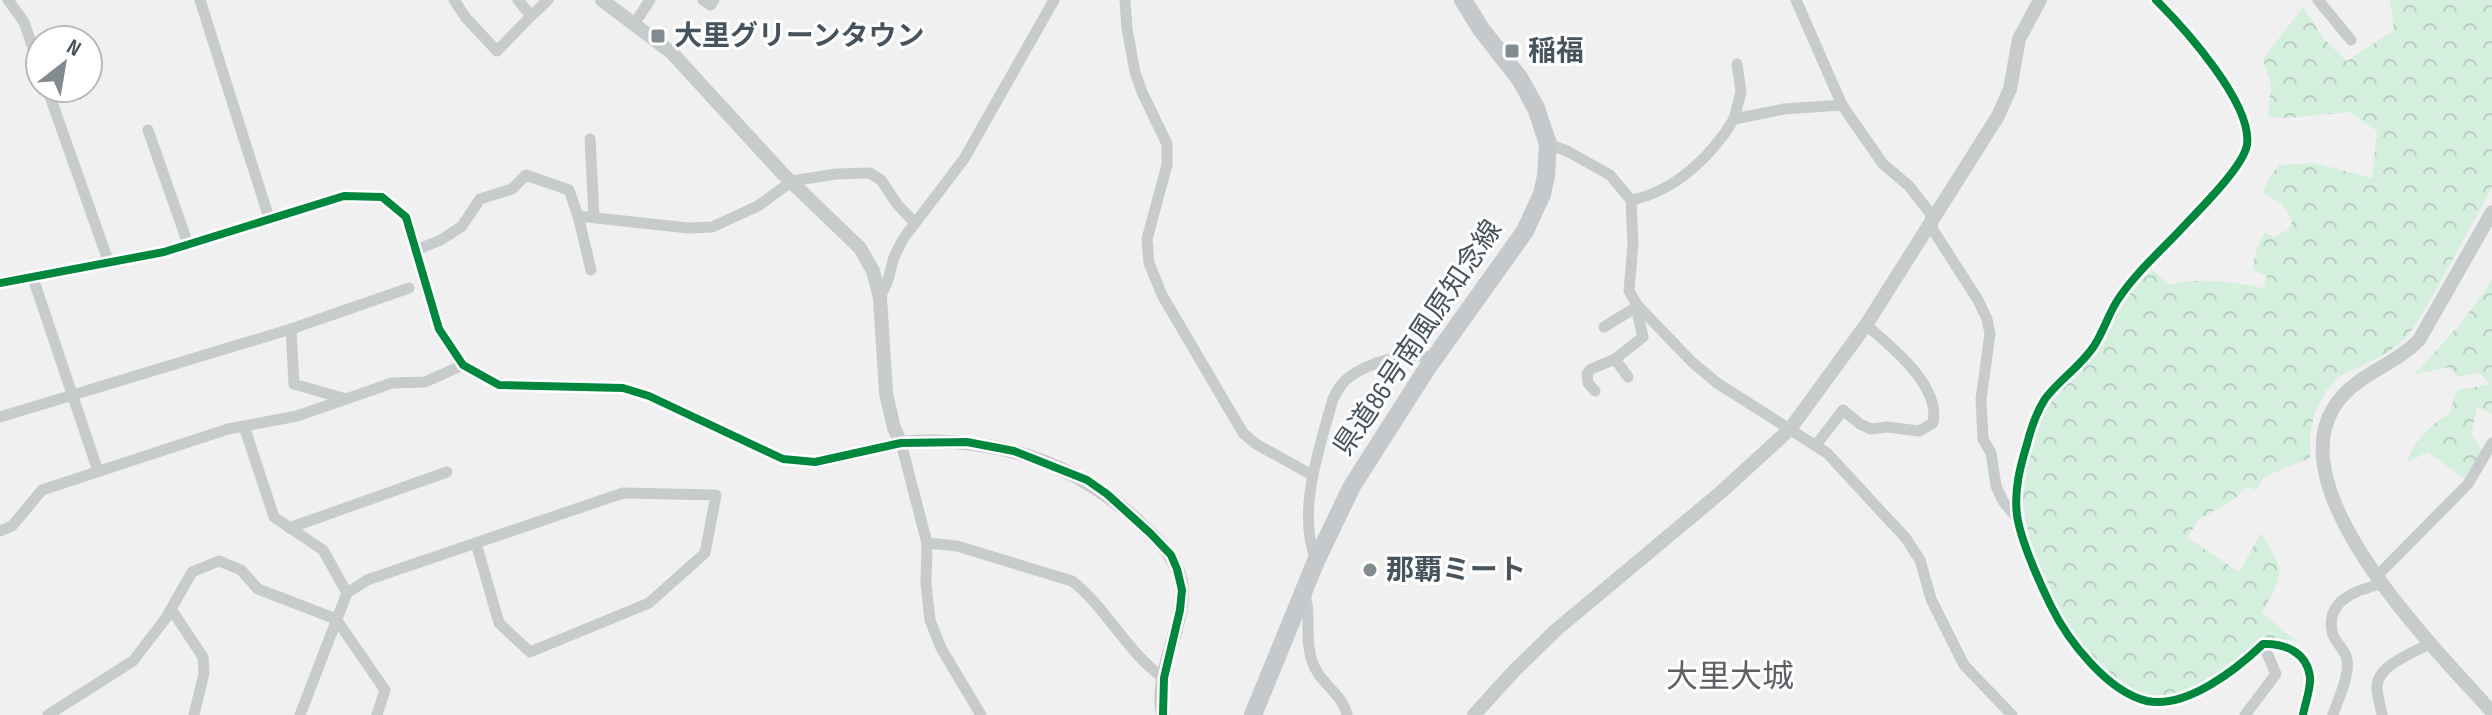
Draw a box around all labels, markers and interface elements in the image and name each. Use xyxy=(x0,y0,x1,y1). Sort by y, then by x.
place label: 大里グリーンタウン xyxy=(674,20,925,53)
north arrow xyxy=(24,24,104,104)
marker: 大里グリーンタウン xyxy=(649,27,667,45)
text: N xyxy=(62,34,86,63)
place label: 稲福 xyxy=(1528,35,1584,68)
marker: 稲福 xyxy=(1503,42,1521,60)
street label: 県道86号南風原知念線 xyxy=(1327,214,1509,462)
place label: 那覇ミート xyxy=(1386,554,1526,587)
marker: 那覇ミート xyxy=(1361,561,1379,579)
district label: 大里大城 xyxy=(1666,658,1794,697)

